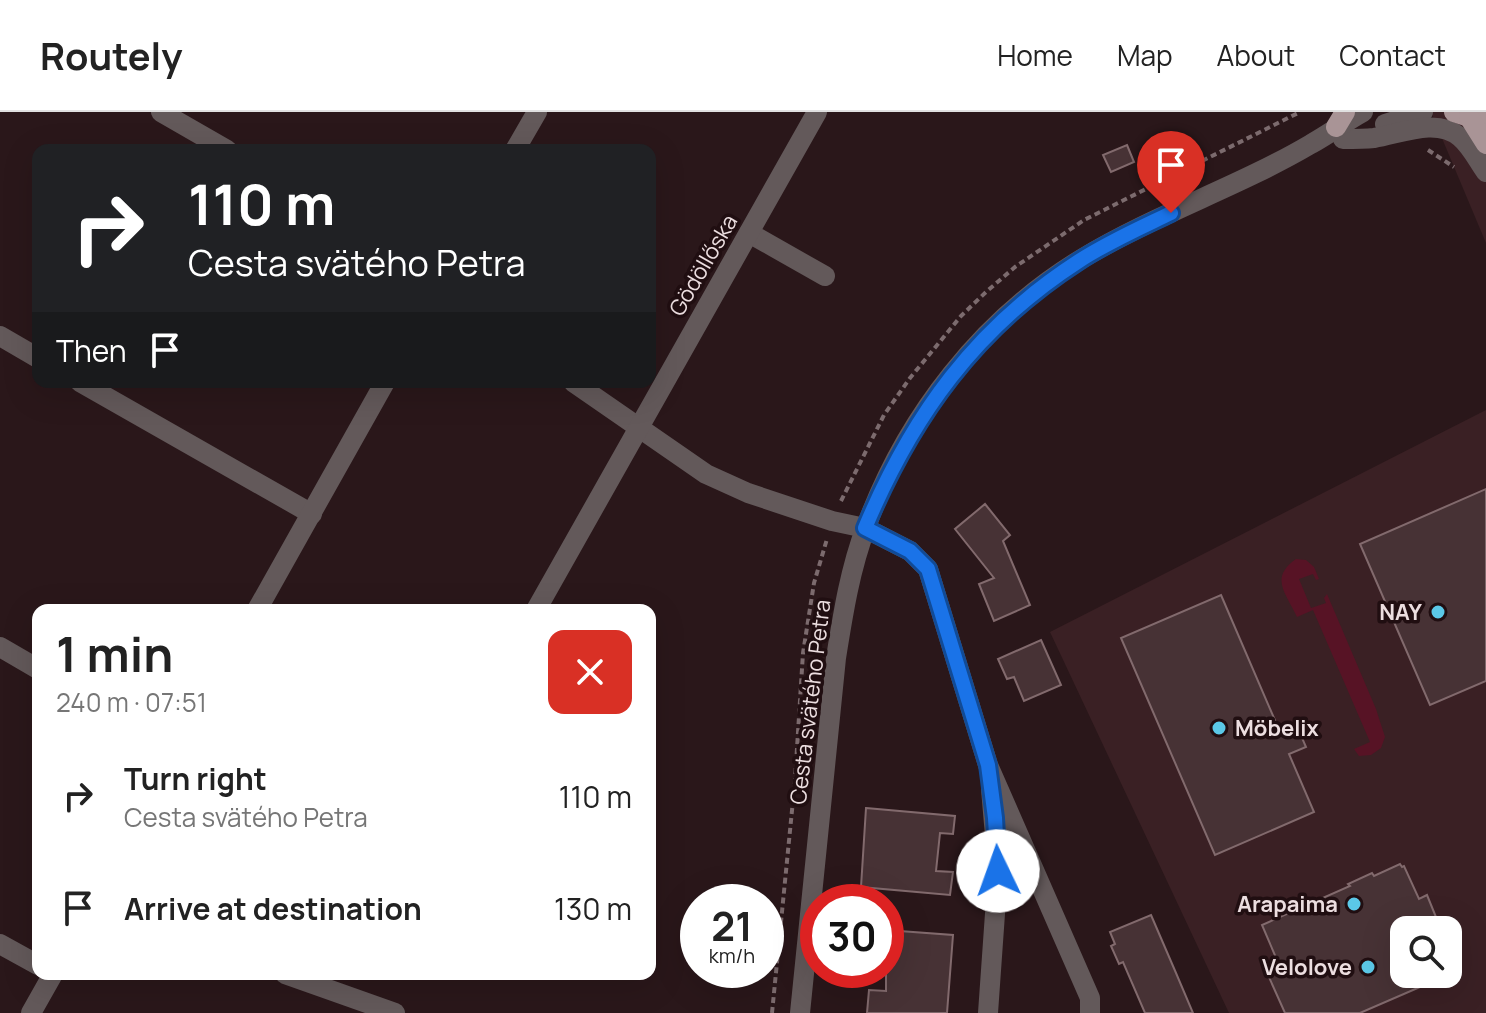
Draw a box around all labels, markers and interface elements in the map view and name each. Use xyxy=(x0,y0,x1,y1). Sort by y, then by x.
text: Routely xyxy=(40,29,183,81)
text: Home xyxy=(997,36,1073,74)
text: Map xyxy=(1117,36,1173,74)
text: About xyxy=(1217,36,1295,74)
text: Contact xyxy=(1339,36,1446,74)
pin xyxy=(1137,131,1205,213)
icon: arrive xyxy=(1149,143,1193,187)
text: 110 m xyxy=(188,165,335,242)
icon: right xyxy=(56,176,160,280)
street label: Gödöllőska xyxy=(662,209,744,321)
text: Cesta svätého Petra xyxy=(188,238,525,287)
icon: arrive xyxy=(143,328,187,372)
text: Then xyxy=(56,330,127,371)
place label: NAY xyxy=(1379,597,1423,627)
street label: Cesta svätého Petra xyxy=(783,598,837,806)
marker: NAY xyxy=(1429,603,1447,621)
text: 1 min xyxy=(56,621,173,686)
button: close xyxy=(548,630,632,714)
text: 240 m · 07:51 xyxy=(56,684,207,720)
place label: Möbelix xyxy=(1235,713,1319,743)
marker: Möbelix xyxy=(1210,719,1228,737)
text: Turn right xyxy=(124,758,267,799)
icon: right xyxy=(56,774,100,818)
text: 110 m xyxy=(559,776,632,817)
text: Cesta svätého Petra xyxy=(124,799,368,835)
position arrow xyxy=(956,829,1040,913)
speed limit sign: 30 xyxy=(800,884,904,988)
icon: arrive xyxy=(56,886,100,930)
text: Arrive at destination xyxy=(124,888,422,929)
text: 130 m xyxy=(554,888,632,929)
place label: Arapaima xyxy=(1237,889,1338,919)
marker: Arapaima xyxy=(1345,895,1363,913)
text: 21 xyxy=(711,898,753,953)
map controls xyxy=(1390,916,1462,988)
button: search xyxy=(1390,916,1462,988)
text: km/h xyxy=(709,942,755,969)
place label: Velolove xyxy=(1262,952,1352,982)
marker: Velolove xyxy=(1359,958,1377,976)

